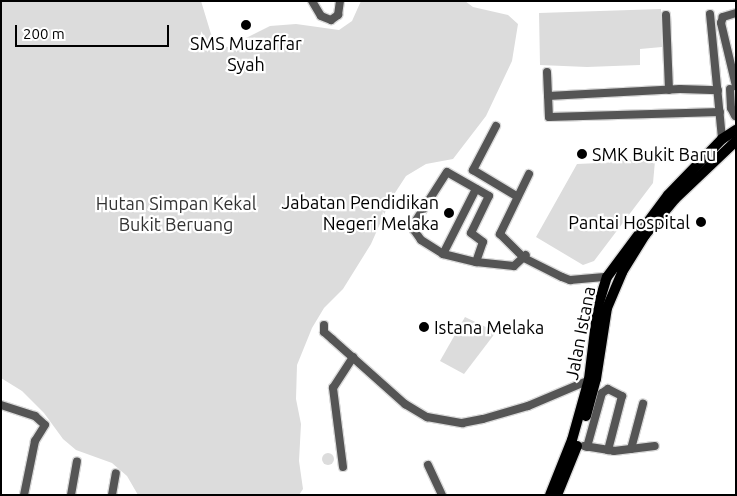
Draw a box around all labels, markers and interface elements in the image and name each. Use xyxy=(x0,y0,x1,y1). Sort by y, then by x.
scale bar xyxy=(18,15,171,47)
marker: SMS Muzaffar Syah xyxy=(240,19,252,31)
text: 200 m xyxy=(23,25,65,42)
place label: SMS Muzaffar Syah xyxy=(190,33,302,76)
place label: SMK Bukit Baru xyxy=(592,143,716,165)
marker: SMK Bukit Baru xyxy=(576,148,588,160)
place label: Jabatan Pendidikan Negeri Melaka xyxy=(281,192,439,234)
park label: Hutan Simpan Kekal Bukit Beruang xyxy=(96,193,256,235)
marker: Jabatan Pendidikan Negeri Melaka xyxy=(443,207,455,219)
place label: Pantai Hospital xyxy=(568,211,690,233)
marker: Pantai Hospital xyxy=(694,215,708,229)
street label: Jalan Istana xyxy=(560,284,600,382)
place label: Istana Melaka xyxy=(434,316,544,338)
marker: Istana Melaka xyxy=(418,321,430,333)

